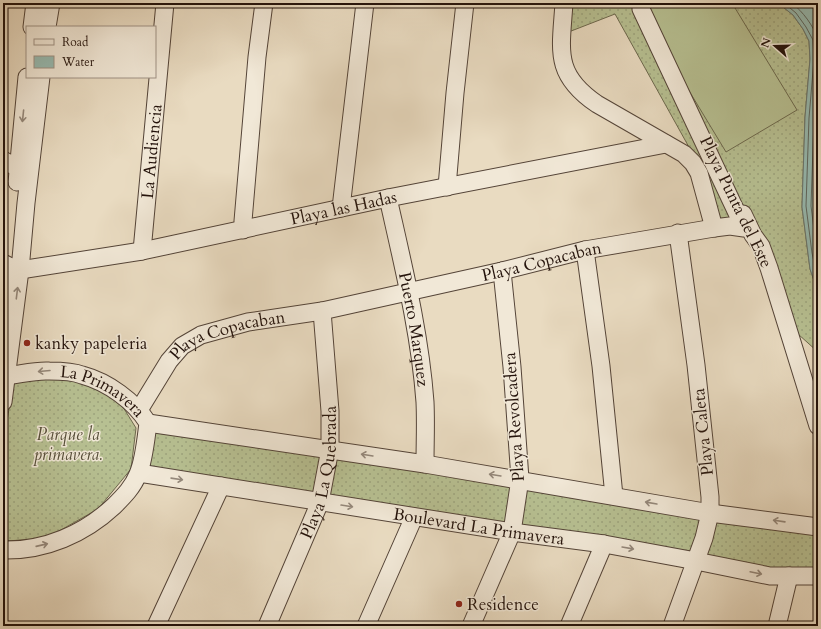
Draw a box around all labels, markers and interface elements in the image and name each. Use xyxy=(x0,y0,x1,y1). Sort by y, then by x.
legend xyxy=(26,26,156,78)
north arrow xyxy=(755,26,795,66)
text: Road xyxy=(62,34,89,50)
text: N xyxy=(757,35,775,50)
text: Water xyxy=(61,54,95,70)
street label: La Audiencia xyxy=(135,103,167,200)
one-way arrow xyxy=(20,109,27,122)
street label: Playa Punta del Este xyxy=(694,132,778,272)
street label: Playa las Hadas xyxy=(288,185,399,230)
street label: Playa Copacaban xyxy=(479,236,603,287)
street label: Puerto Marquez xyxy=(393,270,435,388)
one-way arrow xyxy=(13,287,21,300)
street label: Playa Copacaban xyxy=(164,305,287,365)
place label: kanky papeleria xyxy=(35,332,148,355)
marker: kanky papeleria xyxy=(22,338,32,348)
street label: Playa Revolcadera xyxy=(498,351,530,482)
street label: La Primavera xyxy=(59,360,151,422)
one-way arrow xyxy=(38,368,51,375)
street label: Playa Caleta xyxy=(687,387,719,477)
street label: Playa La Quebrada xyxy=(294,404,342,542)
park label: Parque la primavera. xyxy=(32,423,102,466)
one-way arrow xyxy=(361,450,374,458)
one-way arrow xyxy=(489,471,502,479)
one-way arrow xyxy=(170,475,183,483)
one-way arrow xyxy=(645,499,658,507)
one-way arrow xyxy=(340,502,353,510)
street label: Boulevard La Primavera xyxy=(392,502,567,550)
one-way arrow xyxy=(773,517,786,525)
one-way arrow xyxy=(35,541,48,549)
one-way arrow xyxy=(621,545,634,553)
one-way arrow xyxy=(749,570,762,578)
place label: Residence xyxy=(467,593,539,616)
marker: Residence xyxy=(454,599,464,609)

